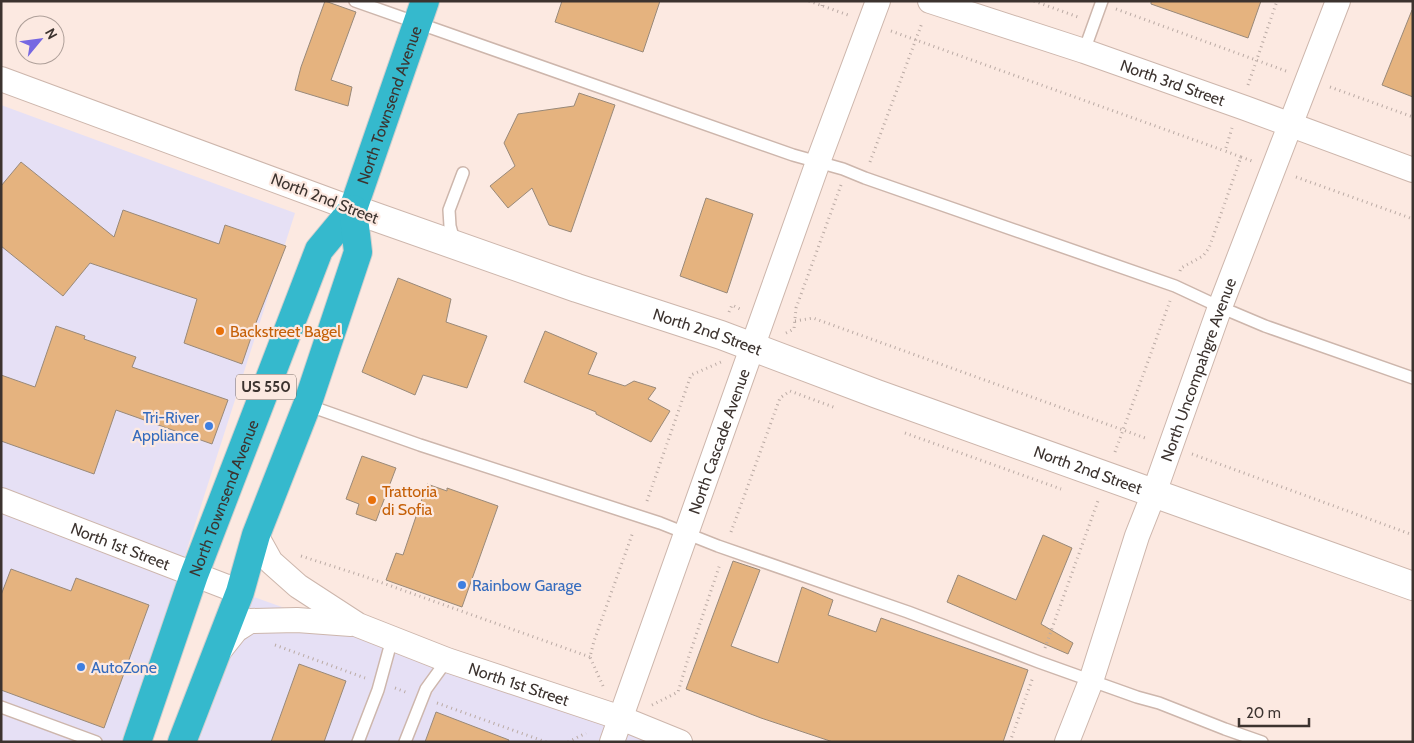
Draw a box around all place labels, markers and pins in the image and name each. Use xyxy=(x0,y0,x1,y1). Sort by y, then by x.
place label: Backstreet Bagel xyxy=(230,322,341,341)
marker: Backstreet Bagel xyxy=(214,325,226,337)
place label: Tri-River Appliance xyxy=(132,408,200,445)
marker: Tri-River Appliance xyxy=(203,420,215,432)
place label: Trattoria di Sofia xyxy=(382,482,438,519)
marker: Trattoria di Sofia xyxy=(366,494,378,506)
place label: Rainbow Garage xyxy=(472,576,582,595)
marker: Rainbow Garage xyxy=(456,579,468,591)
place label: AutoZone xyxy=(91,658,157,677)
marker: AutoZone xyxy=(75,661,87,673)

